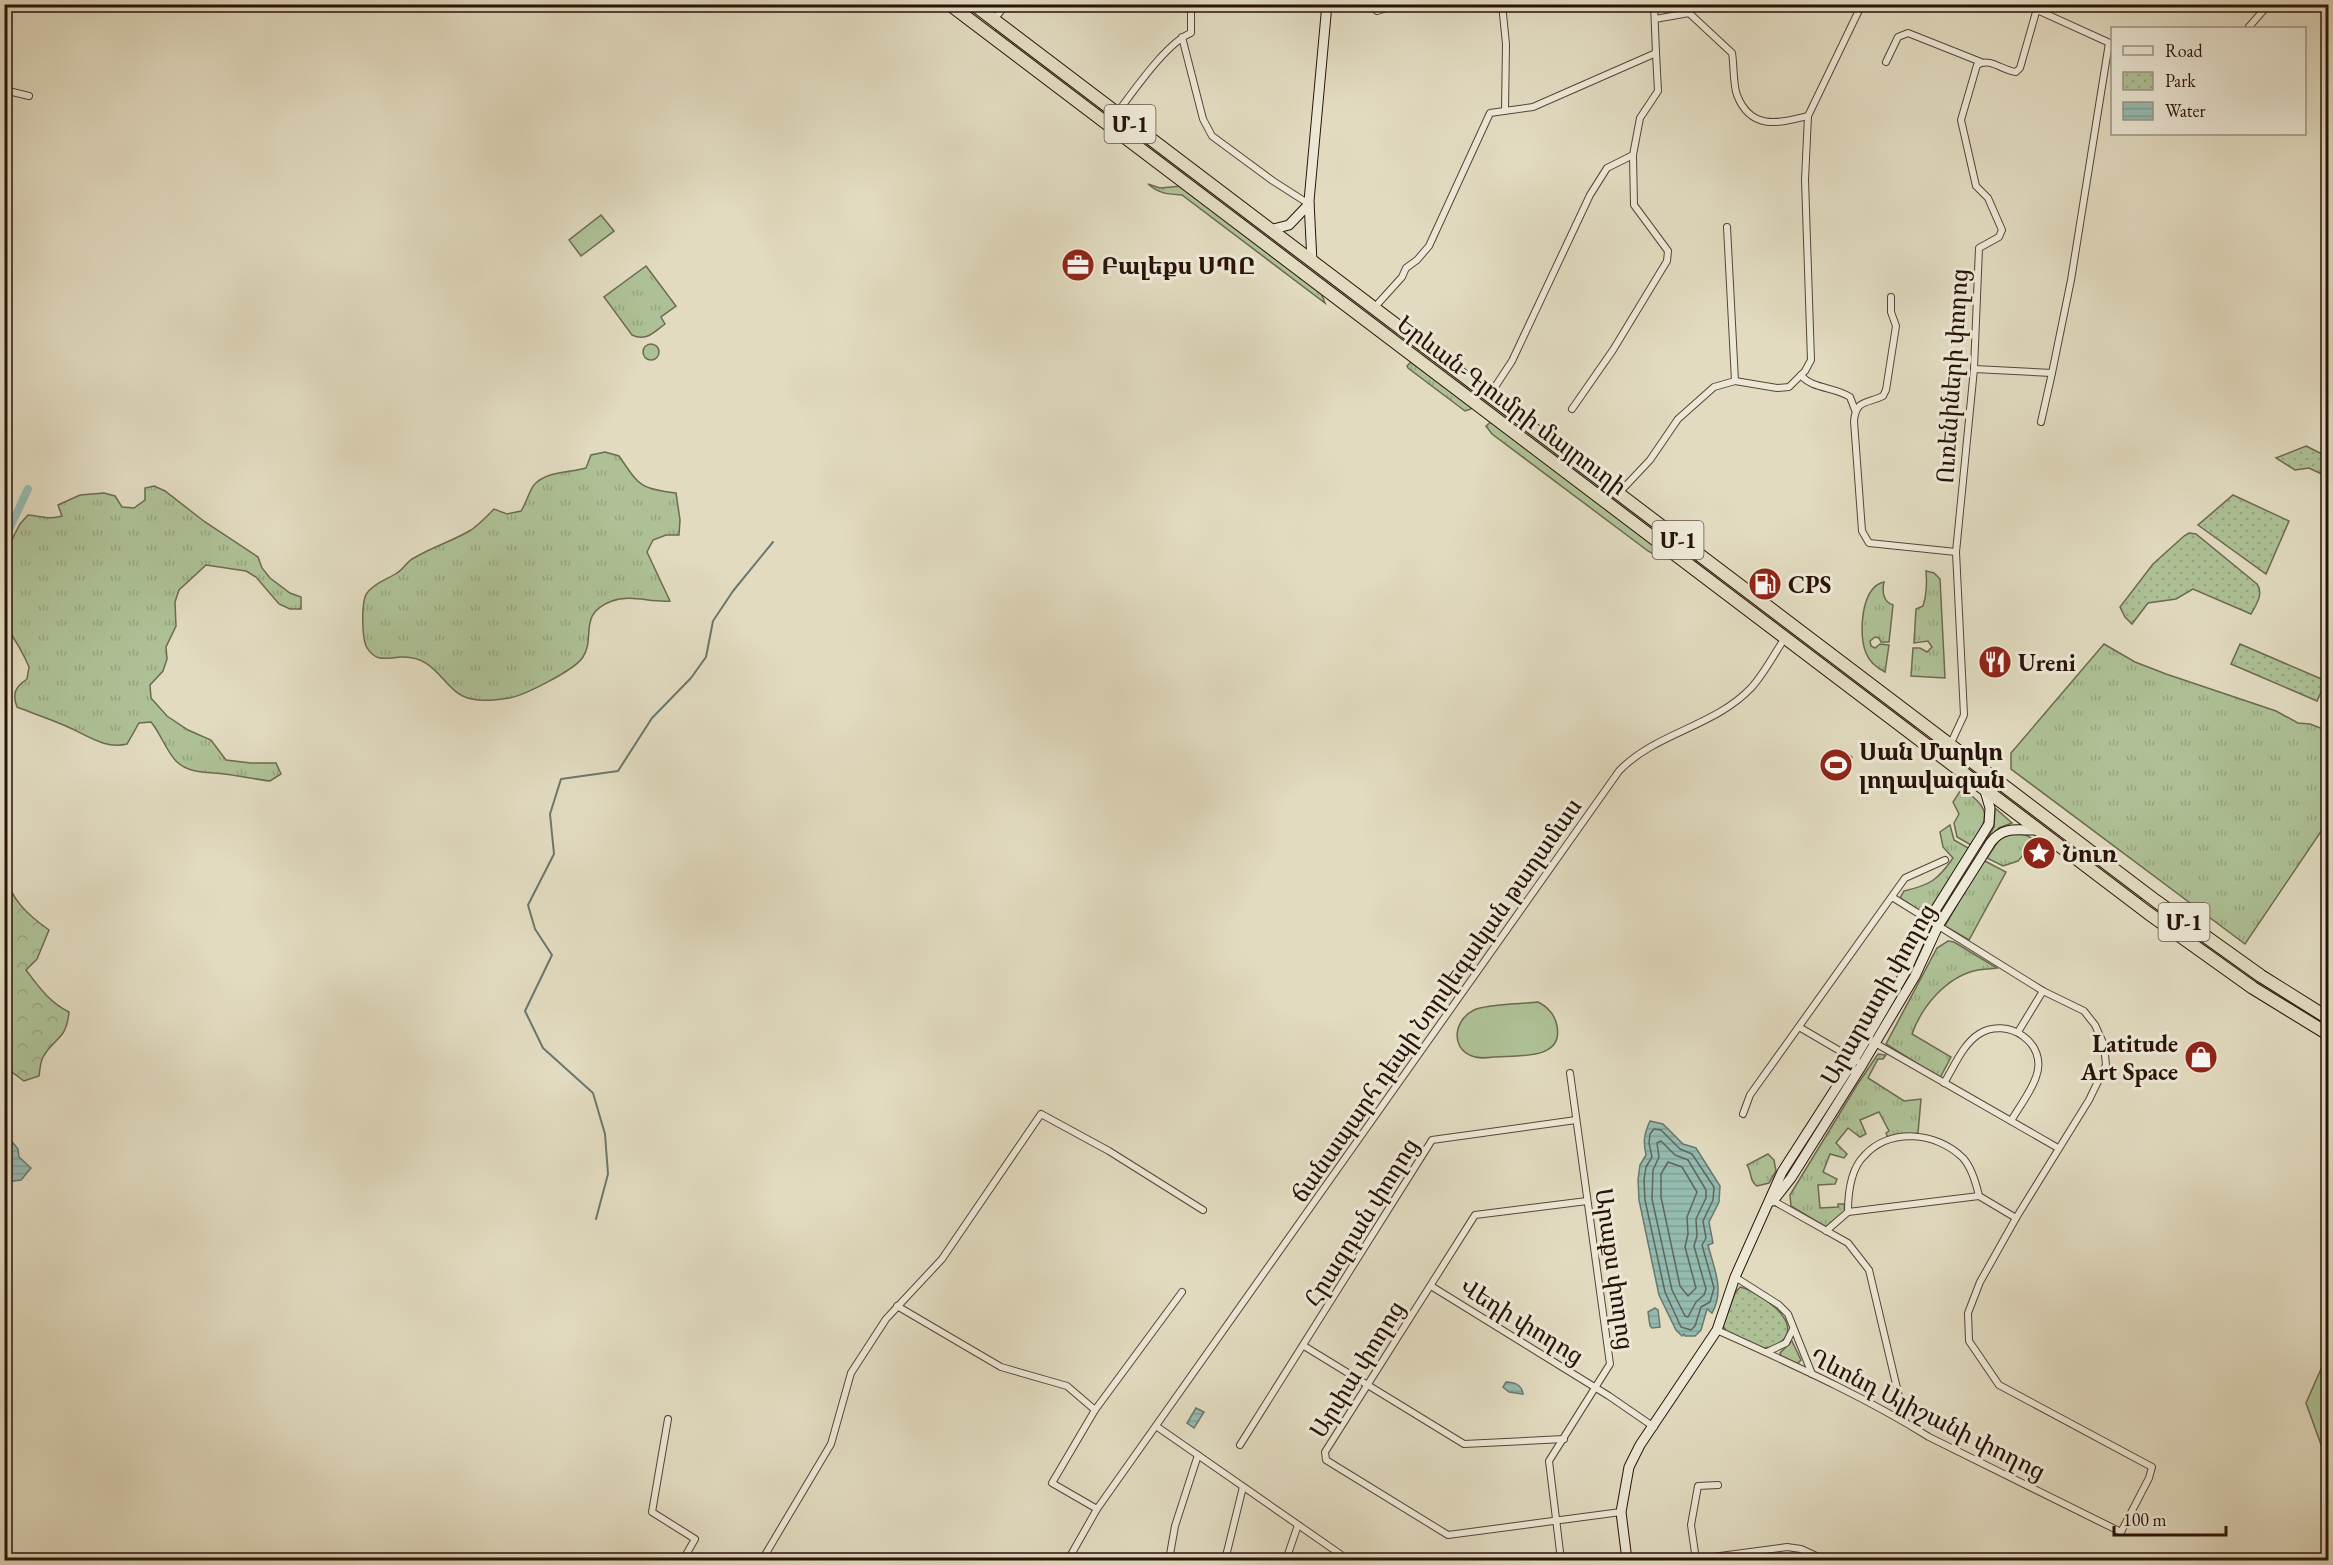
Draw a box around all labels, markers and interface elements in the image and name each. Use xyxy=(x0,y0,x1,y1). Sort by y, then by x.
legend xyxy=(2111,27,2306,135)
text: Road xyxy=(2165,39,2204,62)
text: Park xyxy=(2165,69,2196,92)
text: Water xyxy=(2165,99,2206,122)
road number: Մ-1 xyxy=(1104,105,1156,143)
office icon: Բալեքս ՍՊԸ xyxy=(1060,247,1096,283)
place label: Բալեքս ՍՊԸ xyxy=(1101,250,1256,281)
street label: Ուռենիների փողոց xyxy=(1929,267,1975,485)
street label: Երևան-Գյումրի մայրուղի xyxy=(1391,308,1633,502)
road number: Մ-1 xyxy=(1652,521,1704,559)
fuel station icon: CPS xyxy=(1747,566,1783,602)
place label: CPS xyxy=(1788,569,1831,600)
restaurant icon: Ureni xyxy=(1977,644,2013,680)
place label: Ureni xyxy=(2018,647,2076,678)
place label: Սան Մարկո լողավազան xyxy=(1859,736,2005,795)
sports icon: Սան Մարկո լողավազան xyxy=(1818,747,1854,783)
street label: ճանապարհ դեպի Նորվեգական թաղամաս xyxy=(1284,792,1588,1208)
place icon: Նուռ xyxy=(2021,835,2057,871)
place label: Նուռ xyxy=(2062,838,2118,869)
street label: Արարատի փողոց xyxy=(1814,898,1942,1090)
road number: Մ-1 xyxy=(2158,903,2210,941)
place label: Latitude Art Space xyxy=(2080,1028,2178,1087)
shop icon: Latitude Art Space xyxy=(2183,1039,2219,1075)
street label: Հրազդան փողոց xyxy=(1297,1132,1425,1312)
street label: Արաքս փողոց xyxy=(1588,1186,1642,1352)
street label: Վեդի փողոց xyxy=(1454,1271,1590,1371)
street label: Արփա փողոց xyxy=(1303,1295,1411,1443)
street label: Ղևոնդ Ալիշանի փողոց xyxy=(1805,1341,2051,1487)
scale bar xyxy=(2114,1499,2226,1537)
text: 100 m xyxy=(2123,1508,2167,1531)

